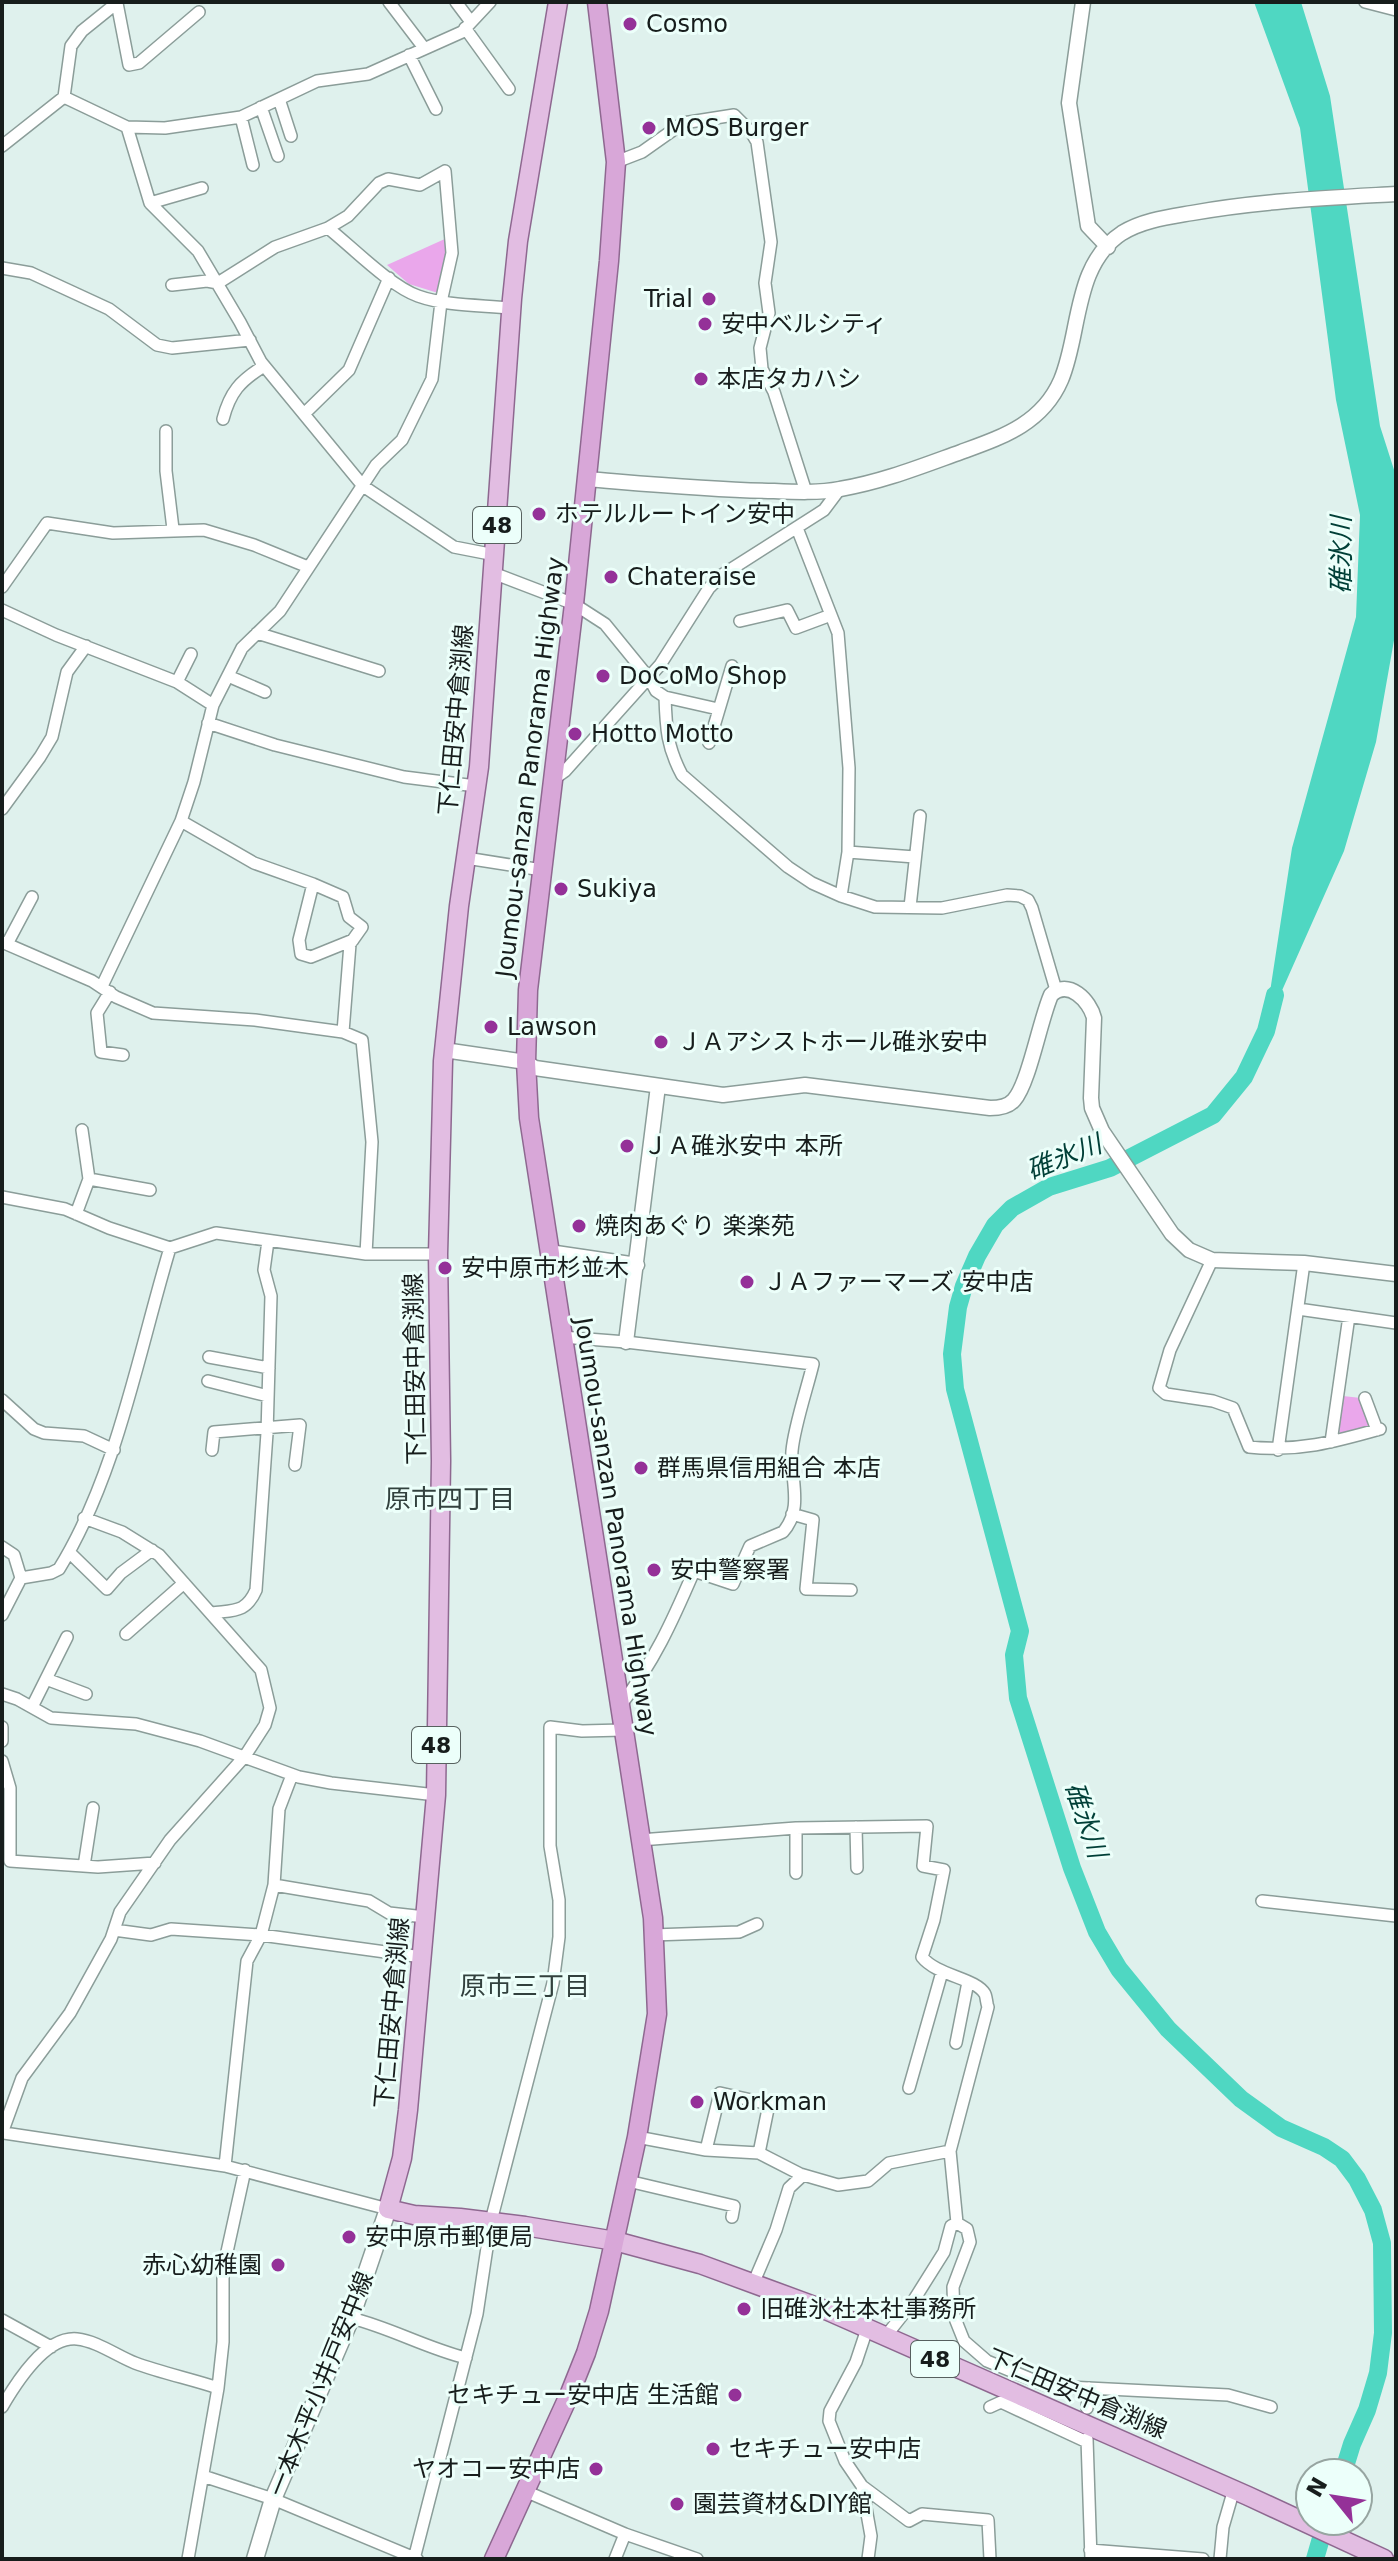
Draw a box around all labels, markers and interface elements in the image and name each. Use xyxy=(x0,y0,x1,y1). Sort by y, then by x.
place label: Cosmo xyxy=(646,10,728,38)
marker: Cosmo xyxy=(621,15,639,33)
place label: MOS Burger xyxy=(665,114,809,142)
marker: MOS Burger xyxy=(640,119,658,137)
place label: Trial xyxy=(643,285,693,313)
marker: Trial xyxy=(700,290,718,308)
place label: 安中ベルシティ xyxy=(721,310,888,338)
marker: 安中ベルシティ xyxy=(696,315,714,333)
place label: 本店タカハシ xyxy=(717,365,861,393)
marker: 本店タカハシ xyxy=(692,370,710,388)
place label: ホテルルートイン安中 xyxy=(555,500,795,528)
marker: ホテルルートイン安中 xyxy=(530,505,548,523)
road number: 48 xyxy=(473,507,521,543)
water label: 碓氷川 xyxy=(1326,513,1356,594)
street label: Joumou-sanzan Panorama Highway xyxy=(490,555,570,981)
place label: Chateraise xyxy=(627,563,756,591)
marker: Chateraise xyxy=(602,568,620,586)
street label: 下仁田安中倉渕線 xyxy=(434,623,478,817)
place label: DoCoMo Shop xyxy=(619,662,787,690)
marker: DoCoMo Shop xyxy=(594,667,612,685)
place label: Hotto Motto xyxy=(591,720,734,748)
marker: Hotto Motto xyxy=(566,725,584,743)
place label: Sukiya xyxy=(577,875,657,903)
marker: Sukiya xyxy=(552,880,570,898)
place label: Lawson xyxy=(507,1013,597,1041)
marker: Lawson xyxy=(482,1018,500,1036)
place label: ＪＡアシストホール碓氷安中 xyxy=(677,1028,988,1056)
marker: ＪＡアシストホール碓氷安中 xyxy=(652,1033,670,1051)
water label: 碓氷川 xyxy=(1022,1127,1109,1186)
place label: ＪＡ碓氷安中 本所 xyxy=(643,1132,843,1160)
marker: ＪＡ碓氷安中 本所 xyxy=(618,1137,636,1155)
place label: 焼肉あぐり 楽楽苑 xyxy=(595,1212,795,1240)
marker: 焼肉あぐり 楽楽苑 xyxy=(570,1217,588,1235)
place label: 安中原市杉並木 xyxy=(461,1254,629,1282)
marker: 安中原市杉並木 xyxy=(436,1259,454,1277)
place label: ＪＡファーマーズ 安中店 xyxy=(763,1268,1033,1296)
street label: 下仁田安中倉渕線 xyxy=(399,1273,431,1465)
marker: ＪＡファーマーズ 安中店 xyxy=(738,1273,756,1291)
street label: Joumou-sanzan Panorama Highway xyxy=(569,1314,663,1738)
place label: 群馬県信用組合 本店 xyxy=(657,1454,881,1482)
marker: 群馬県信用組合 本店 xyxy=(632,1459,650,1477)
district label: 原市四丁目 xyxy=(385,1484,515,1514)
place label: 安中警察署 xyxy=(670,1556,790,1584)
marker: 安中警察署 xyxy=(645,1561,663,1579)
road number: 48 xyxy=(412,1727,460,1763)
water label: 碓氷川 xyxy=(1059,1778,1114,1865)
street label: 下仁田安中倉渕線 xyxy=(370,1916,414,2110)
district label: 原市三丁目 xyxy=(460,1971,590,2001)
place label: Workman xyxy=(713,2088,827,2116)
marker: Workman xyxy=(688,2093,706,2111)
place label: 安中原市郵便局 xyxy=(365,2223,533,2251)
marker: 安中原市郵便局 xyxy=(340,2228,358,2246)
place label: 赤心幼稚園 xyxy=(142,2251,262,2279)
marker: 赤心幼稚園 xyxy=(269,2256,287,2274)
street label: 一本木平小井戸安中線 xyxy=(263,2267,379,2501)
place label: 旧碓氷社本社事務所 xyxy=(760,2295,976,2323)
marker: 旧碓氷社本社事務所 xyxy=(735,2300,753,2318)
road number: 48 xyxy=(911,2341,959,2377)
street label: 下仁田安中倉渕線 xyxy=(983,2344,1171,2444)
place label: セキチュー安中店 生活館 xyxy=(447,2381,719,2409)
marker: セキチュー安中店 生活館 xyxy=(726,2386,744,2404)
place label: セキチュー安中店 xyxy=(729,2435,921,2463)
marker: セキチュー安中店 xyxy=(704,2440,722,2458)
place label: ヤオコー安中店 xyxy=(412,2455,580,2483)
north arrow xyxy=(1294,2457,1374,2537)
marker: ヤオコー安中店 xyxy=(587,2460,605,2478)
text: N xyxy=(1302,2473,1333,2501)
place label: 園芸資材&DIY館 xyxy=(693,2490,872,2518)
marker: 園芸資材&DIY館 xyxy=(668,2495,686,2513)

